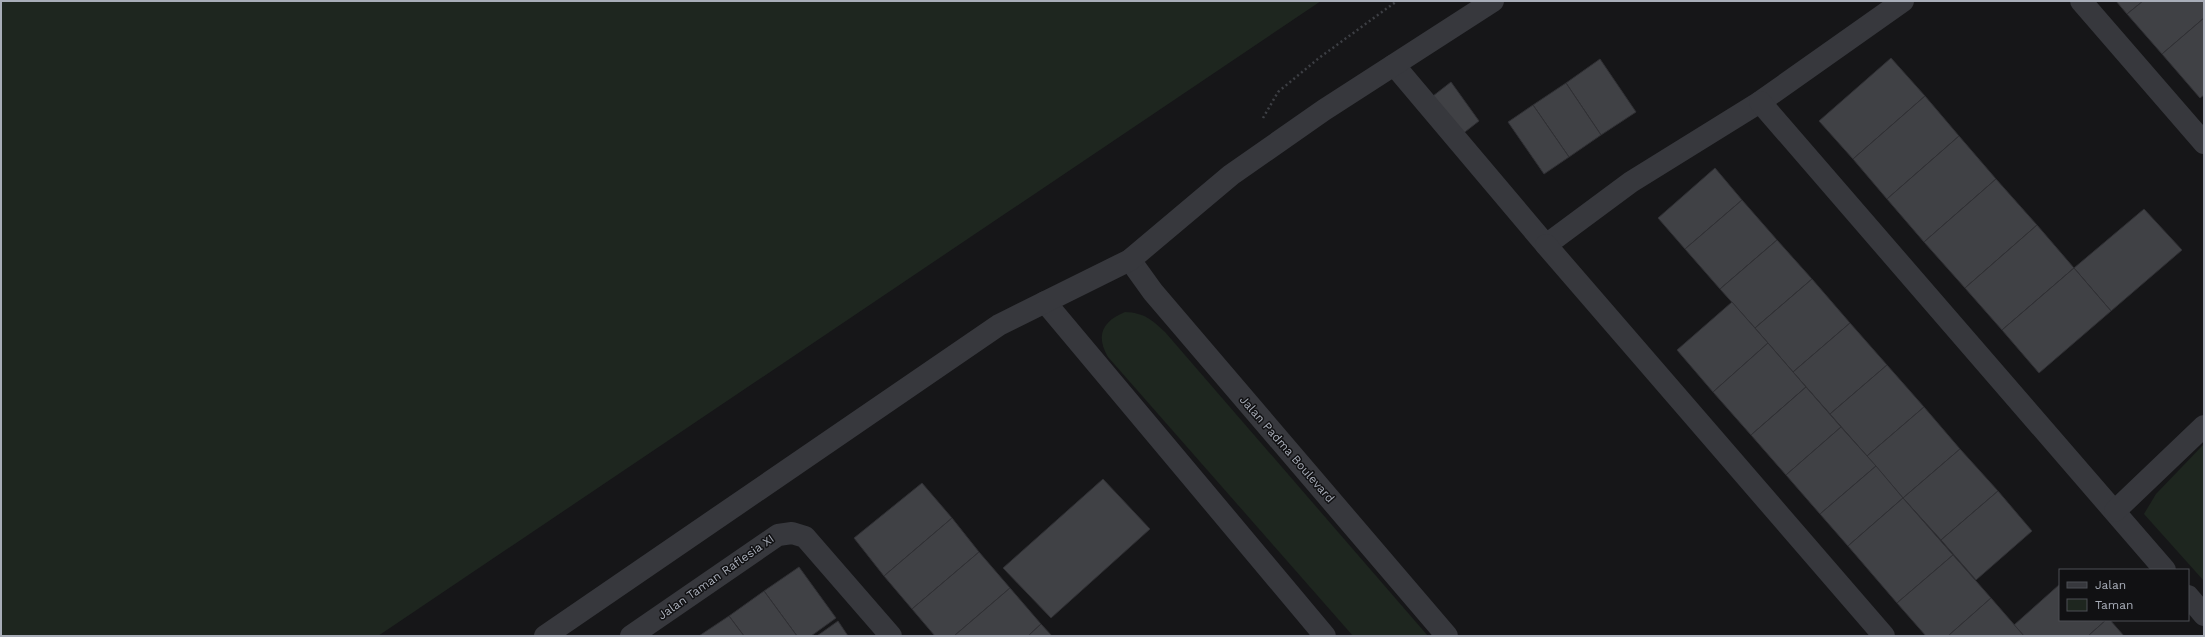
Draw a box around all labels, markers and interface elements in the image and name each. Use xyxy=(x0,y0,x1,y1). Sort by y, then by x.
street label: Jalan Padma Boulevard xyxy=(1237,393,1337,505)
street label: Jalan Taman Raflesia XI xyxy=(655,532,777,622)
legend xyxy=(2059,569,2189,621)
text: Jalan xyxy=(2095,578,2126,592)
text: Taman xyxy=(2095,598,2133,612)

